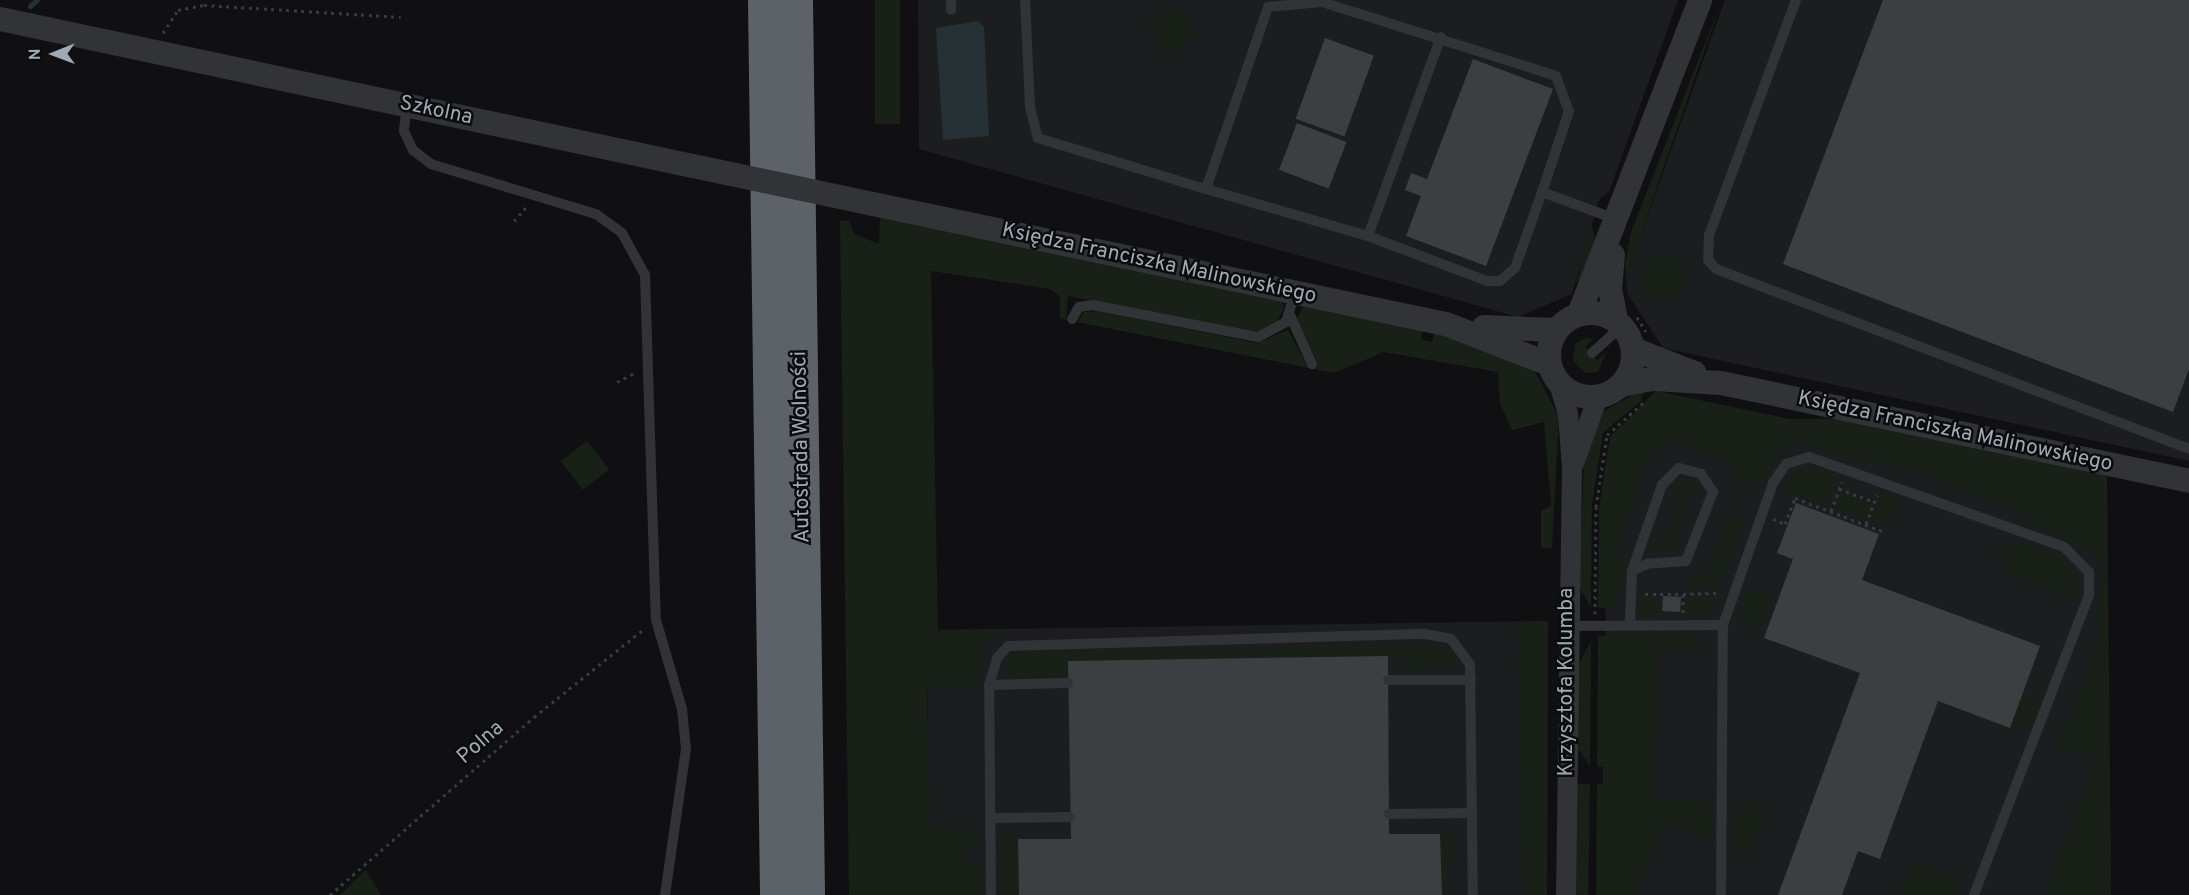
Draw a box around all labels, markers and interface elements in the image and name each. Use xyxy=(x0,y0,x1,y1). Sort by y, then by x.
north arrow xyxy=(24,24,84,84)
text: N xyxy=(26,48,46,60)
street label: Szkolna xyxy=(397,91,475,131)
street label: Księdza Franciszka Malinowskiego xyxy=(999,218,1319,310)
street label: Autostrada Wolności xyxy=(788,350,816,544)
street label: Księdza Franciszka Malinowskiego xyxy=(1795,386,2115,478)
street label: Krzysztofa Kolumba xyxy=(1554,588,1580,776)
street label: Polna xyxy=(453,716,509,770)

